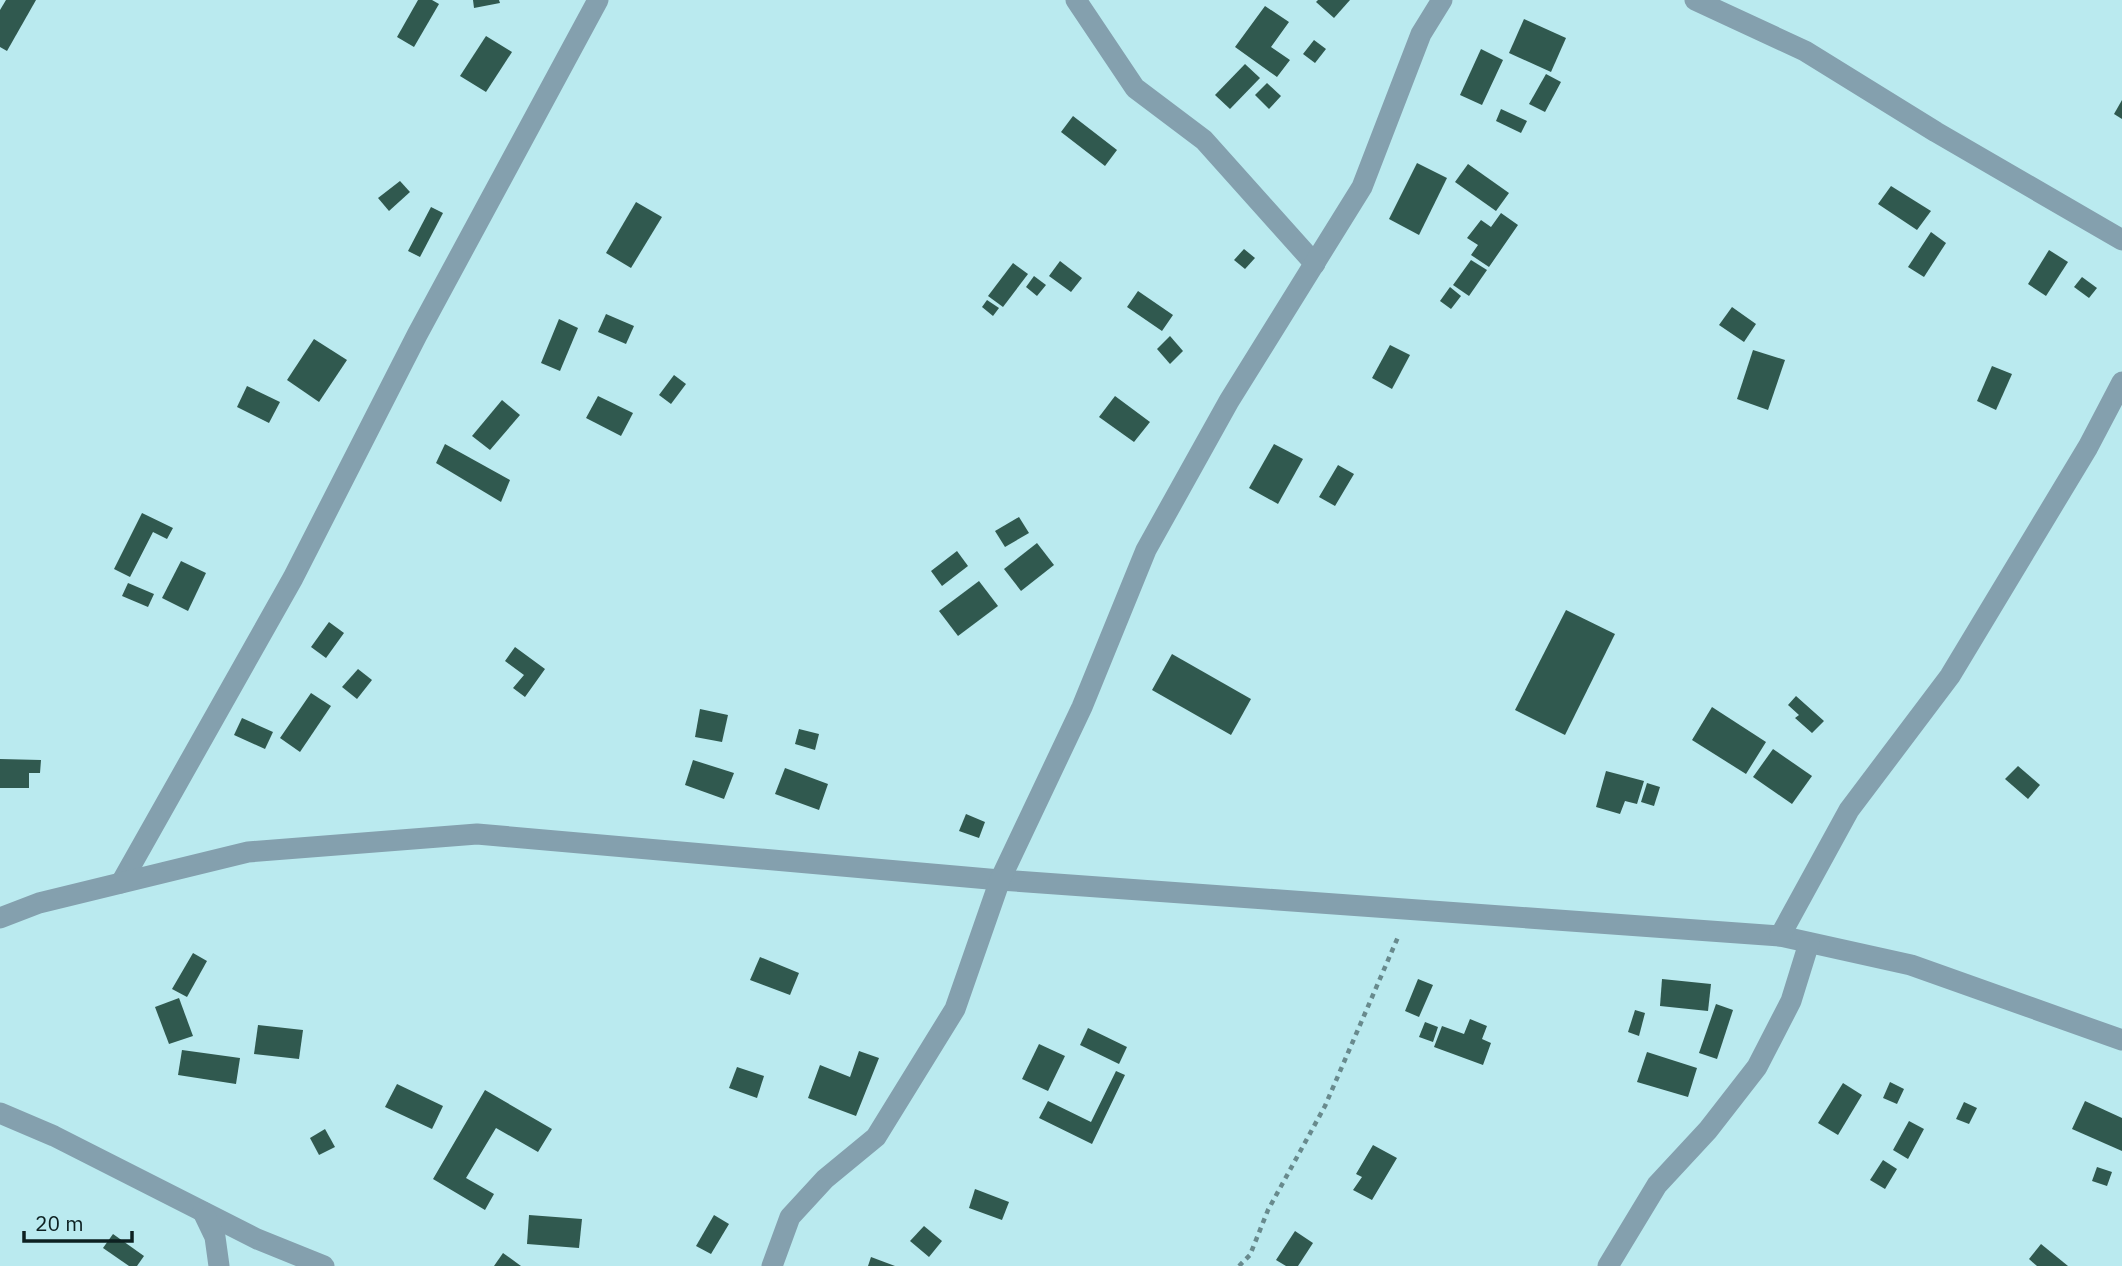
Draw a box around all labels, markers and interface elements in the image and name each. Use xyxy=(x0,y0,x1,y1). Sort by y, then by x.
scale bar xyxy=(24,1200,133,1244)
text: 20 m xyxy=(35,1209,84,1237)

